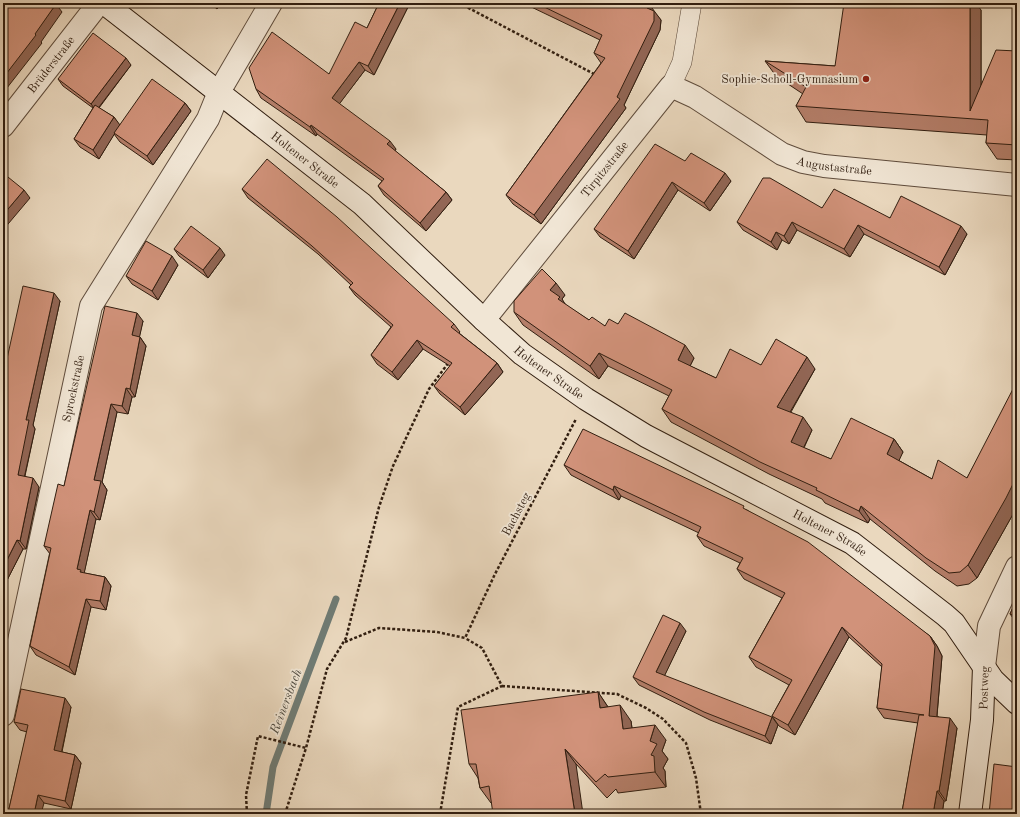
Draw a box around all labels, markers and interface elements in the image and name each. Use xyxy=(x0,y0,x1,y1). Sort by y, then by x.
street label: Brüderstraße xyxy=(26,34,78,96)
place label: Sophie-Scholl-Gymnasium xyxy=(721,74,858,86)
marker: Sophie-Scholl-Gymnasium xyxy=(861,74,871,84)
street label: Holtener Straße xyxy=(268,130,341,191)
street label: Tirpitzstraße xyxy=(579,139,631,200)
street label: Augustastraße xyxy=(795,155,873,178)
street label: Holtener Straße xyxy=(511,344,586,403)
street label: Sprockstraße xyxy=(61,354,87,423)
street label: Bachsteg xyxy=(500,490,534,538)
street label: Holtener Straße xyxy=(790,508,869,559)
street label: Postweg xyxy=(978,666,992,710)
water label: Reinersbach xyxy=(268,667,305,737)

